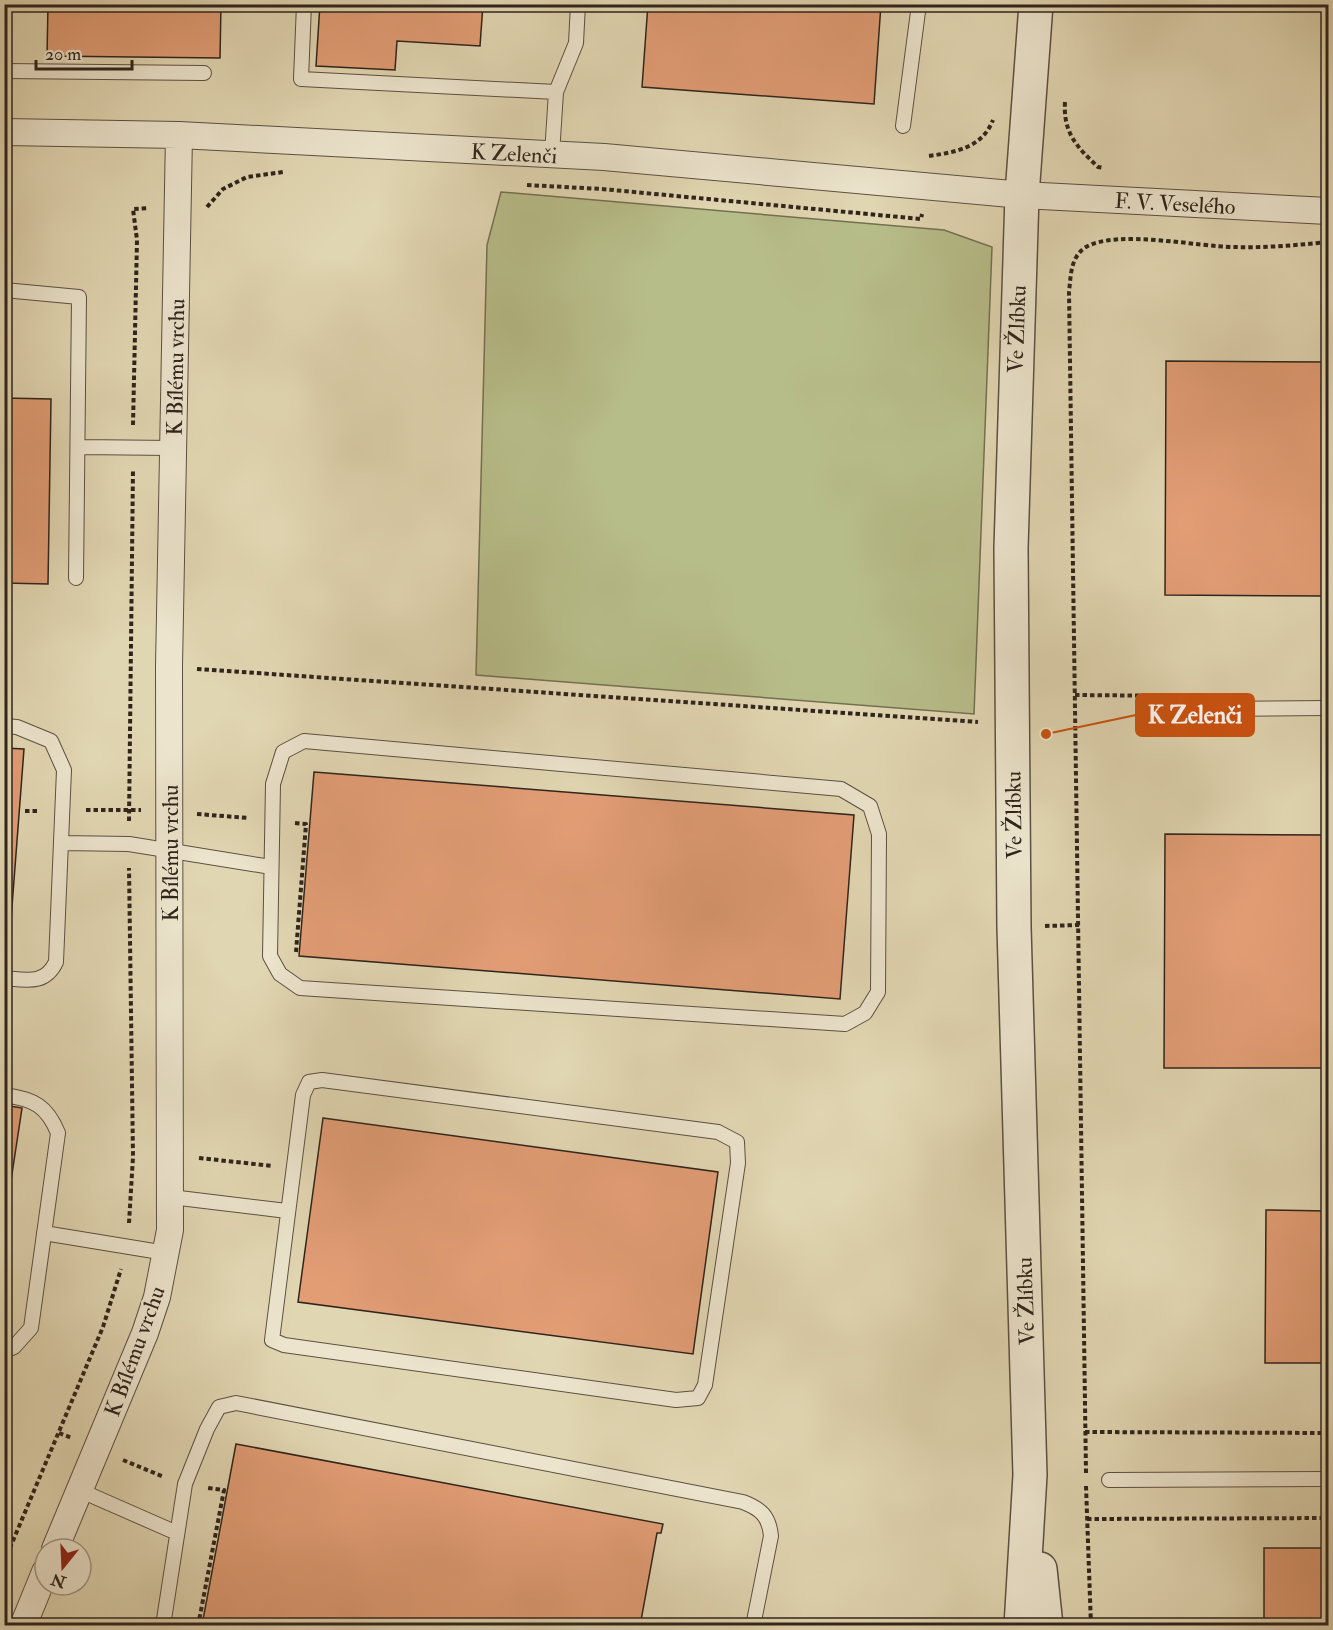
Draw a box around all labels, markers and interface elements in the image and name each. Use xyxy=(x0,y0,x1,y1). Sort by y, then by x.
scale bar xyxy=(36,33,132,71)
text: 20 m xyxy=(45,43,81,66)
street label: K Zelenči xyxy=(470,138,558,170)
street label: F. V. Veselého xyxy=(1114,187,1236,221)
street label: Ve Žlíbku xyxy=(1000,285,1033,373)
street label: K Bílému vrchu xyxy=(161,298,191,436)
callout: K Zelenči xyxy=(1136,694,1254,736)
text: K Zelenči xyxy=(1148,700,1243,731)
street label: Ve Žlíbku xyxy=(998,771,1029,859)
street label: K Bílému vrchu xyxy=(157,784,185,922)
street label: Ve Žlíbku xyxy=(1009,1257,1042,1345)
street label: K Bílému vrchu xyxy=(98,1282,172,1421)
north arrow xyxy=(33,1537,93,1597)
text: N xyxy=(48,1568,70,1592)

